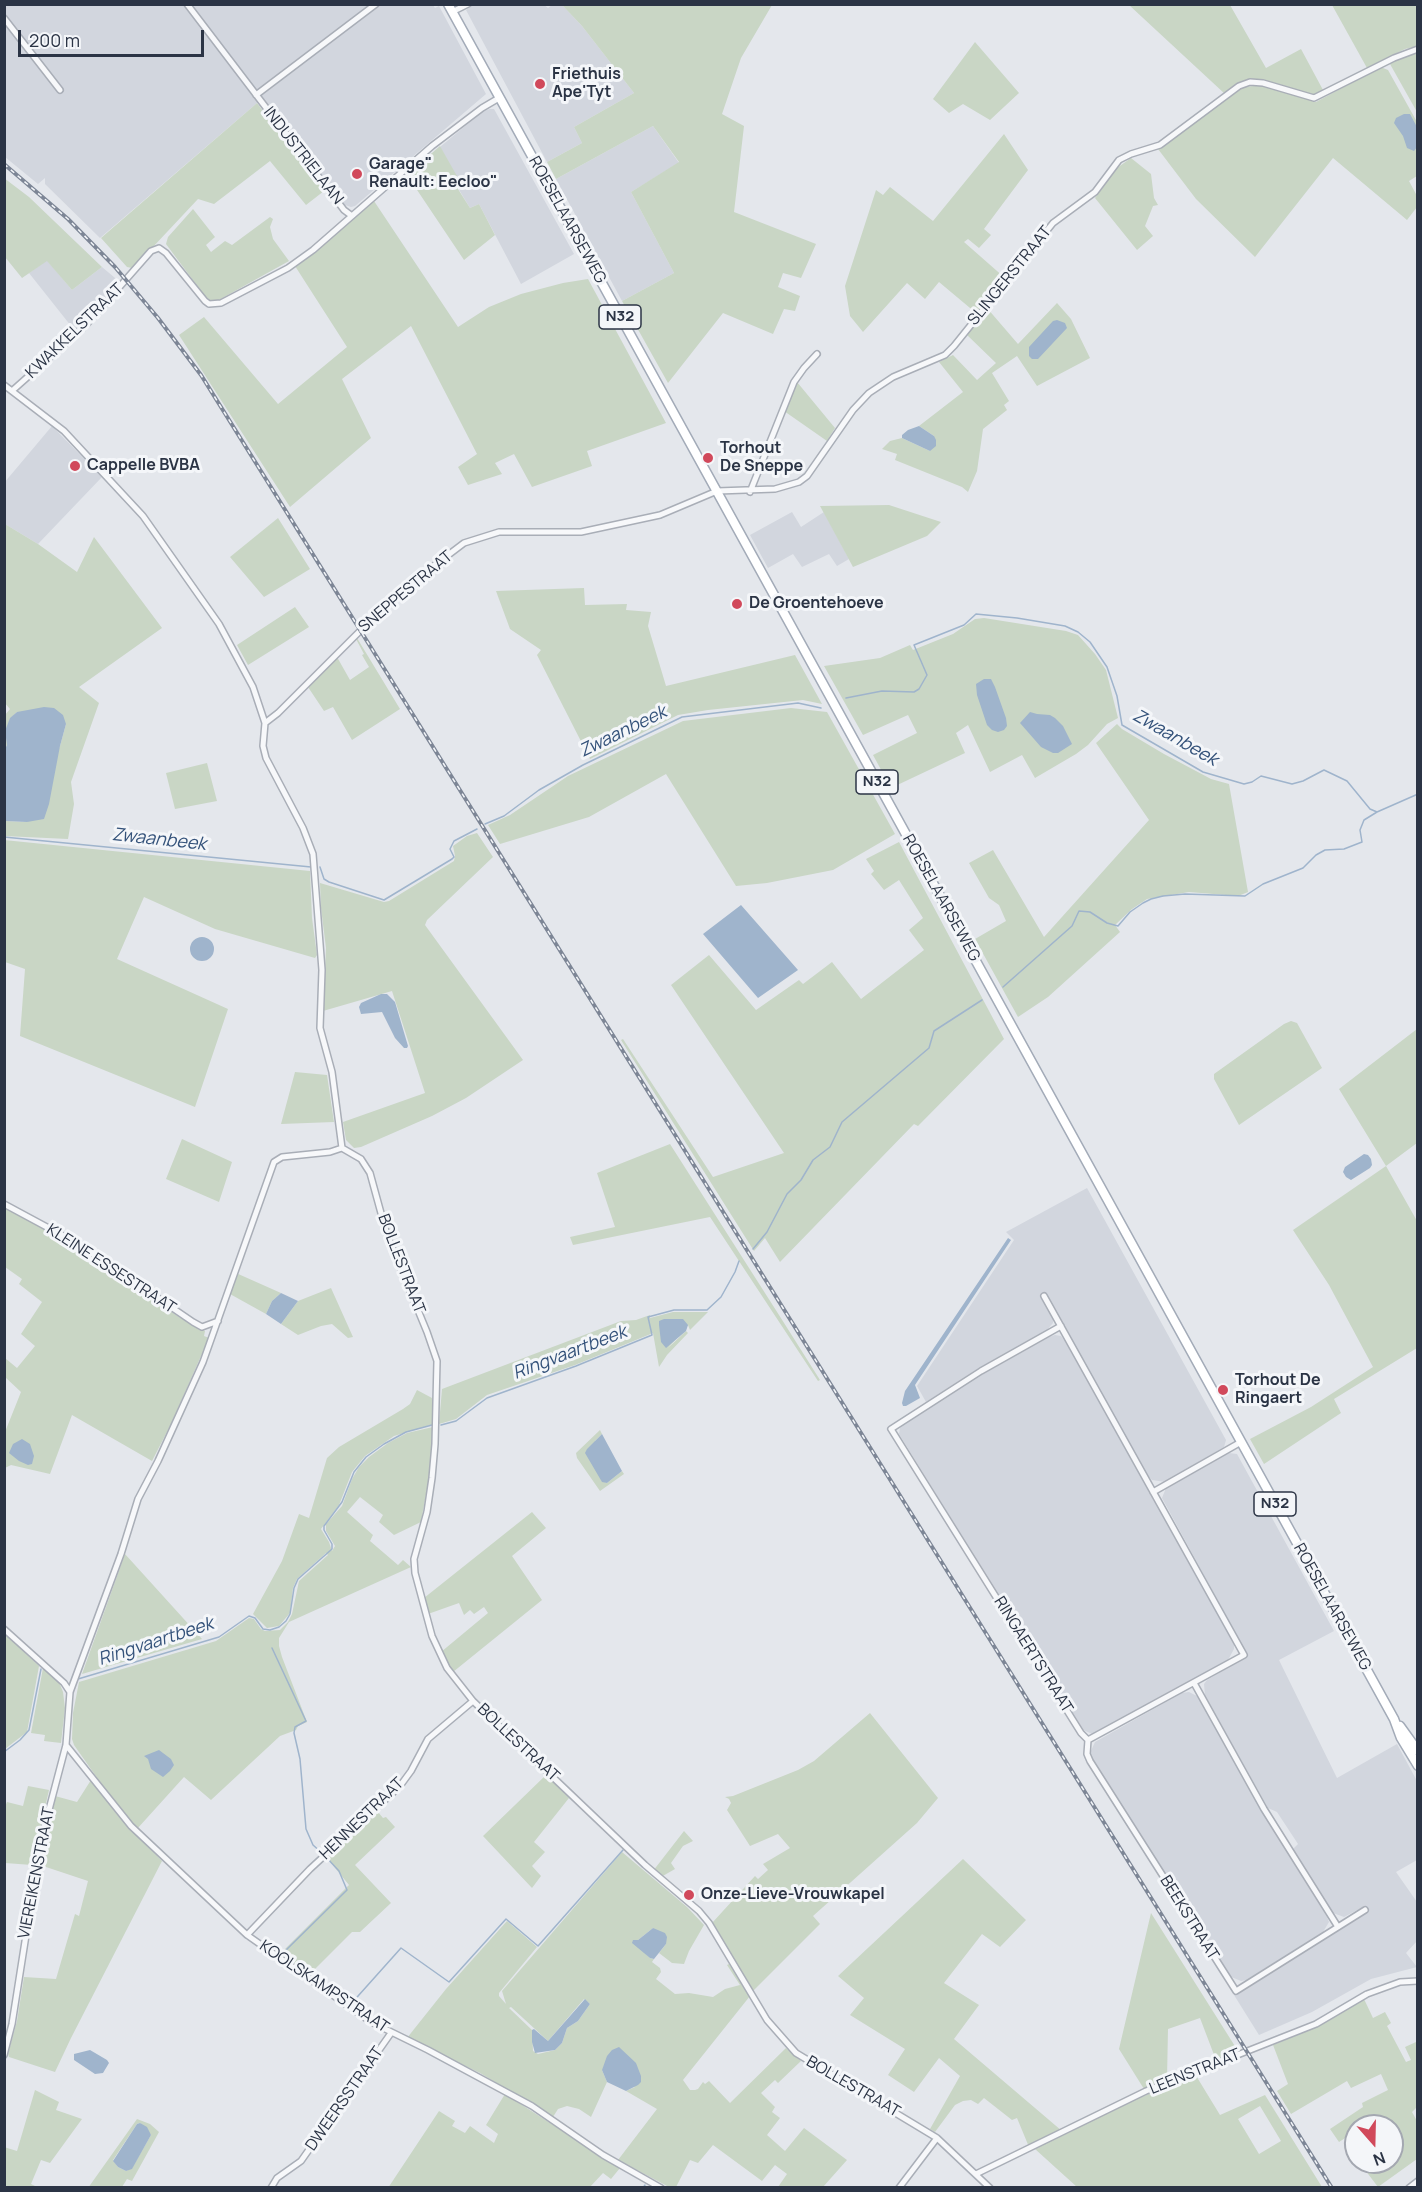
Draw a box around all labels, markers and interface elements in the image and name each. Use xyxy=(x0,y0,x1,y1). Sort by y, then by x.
scale bar xyxy=(21,18,207,56)
text: 200 m xyxy=(29,28,80,52)
place label: Friethuis Ape'Tyt xyxy=(552,65,621,103)
marker: Friethuis Ape'Tyt xyxy=(533,77,547,91)
street label: INDUSTRIELAAN xyxy=(259,103,347,209)
street label: ROESELAARSEWEG xyxy=(524,153,610,287)
place label: Garage" Renault: Eecloo" xyxy=(369,155,497,193)
marker: Garage" Renault: Eecloo" xyxy=(350,167,364,181)
street label: SLINGERSTRAAT xyxy=(964,222,1056,330)
street label: KWAKKELSTRAAT xyxy=(22,279,128,383)
road number: N32 xyxy=(599,305,641,329)
place label: Torhout De Sneppe xyxy=(720,439,803,477)
marker: Torhout De Sneppe xyxy=(701,451,715,465)
place label: Cappelle BVBA xyxy=(87,456,200,476)
marker: Cappelle BVBA xyxy=(68,459,82,473)
street label: SNEPPESTRAAT xyxy=(355,547,457,637)
place label: De Groentehoeve xyxy=(749,594,884,614)
marker: De Groentehoeve xyxy=(730,597,744,611)
water label: Zwaanbeek xyxy=(576,702,670,762)
water label: Zwaanbeek xyxy=(1129,705,1221,771)
road number: N32 xyxy=(856,770,898,794)
water label: Zwaanbeek xyxy=(111,824,207,856)
street label: ROESELAARSEWEG xyxy=(898,831,984,965)
street label: BOLLESTRAAT xyxy=(373,1211,429,1317)
street label: KLEINE ESSESTRAAT xyxy=(43,1220,179,1318)
water label: Ringvaartbeek xyxy=(510,1321,630,1385)
place label: Torhout De Ringaert xyxy=(1235,1371,1321,1409)
marker: Torhout De Ringaert xyxy=(1216,1383,1230,1397)
road number: N32 xyxy=(1254,1492,1296,1516)
street label: ROESELAARSEWEG xyxy=(1289,1540,1375,1674)
street label: RINGAERTSTRAAT xyxy=(989,1593,1077,1717)
water label: Ringvaartbeek xyxy=(96,1613,216,1671)
street label: BOLLESTRAAT xyxy=(473,1700,563,1786)
street label: HENNESTRAAT xyxy=(316,1774,408,1864)
street label: VIEREIKENSTRAAT xyxy=(15,1805,59,1941)
street label: BEEKSTRAAT xyxy=(1155,1872,1223,1964)
place label: Onze-Lieve-Vrouwkapel xyxy=(701,1885,885,1905)
marker: Onze-Lieve-Vrouwkapel xyxy=(682,1888,696,1902)
street label: KOOLSKAMPSTRAAT xyxy=(256,1937,392,2037)
street label: DWEERSSTRAAT xyxy=(302,2043,388,2155)
street label: LEENSTRAAT xyxy=(1147,2045,1243,2099)
street label: BOLLESTRAAT xyxy=(803,2052,903,2122)
north arrow xyxy=(1344,2114,1404,2174)
text: N xyxy=(1370,2147,1389,2171)

